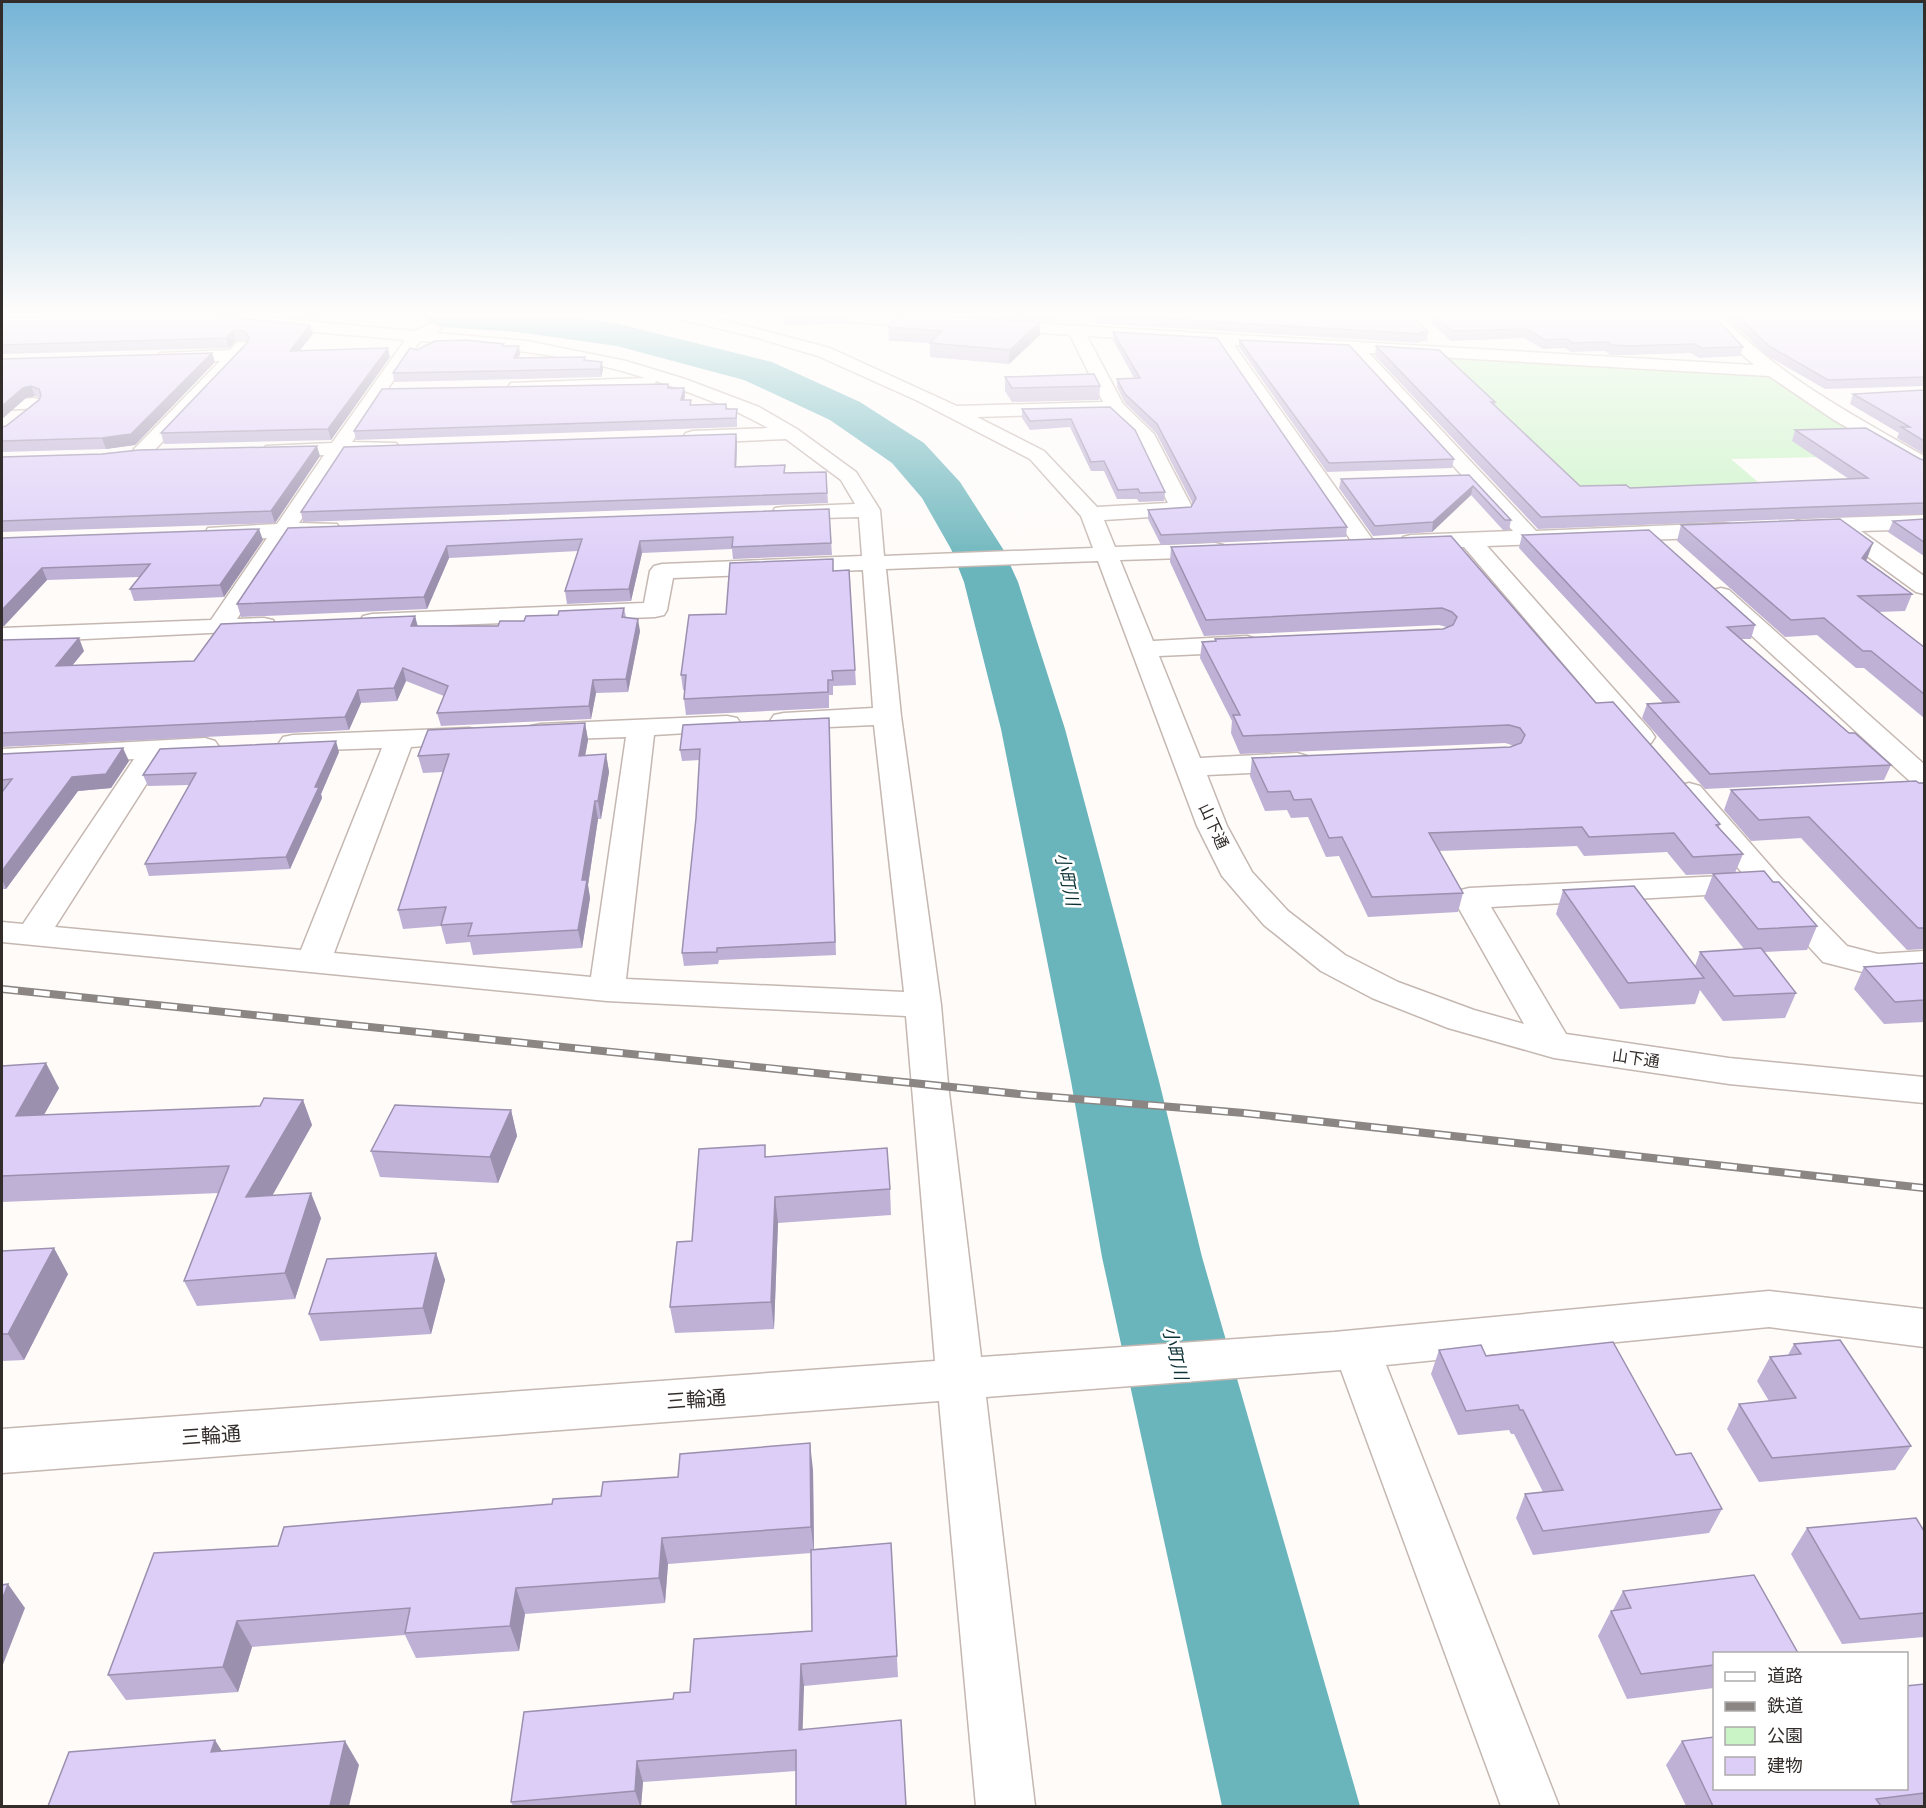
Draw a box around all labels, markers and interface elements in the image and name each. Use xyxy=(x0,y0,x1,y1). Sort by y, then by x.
street label: 山下通 xyxy=(1194,800,1234,852)
water label: 小町川 xyxy=(1050,850,1086,910)
street label: 山下通 xyxy=(1611,1044,1661,1072)
water label: 小町川 xyxy=(1158,1324,1195,1384)
street label: 三輪通 xyxy=(665,1383,727,1415)
street label: 三輪通 xyxy=(180,1419,242,1451)
legend xyxy=(1713,1652,1908,1790)
text: 道路 xyxy=(1767,1663,1803,1687)
text: 鉄道 xyxy=(1767,1693,1803,1717)
text: 公園 xyxy=(1767,1723,1803,1747)
text: 建物 xyxy=(1767,1753,1803,1777)

